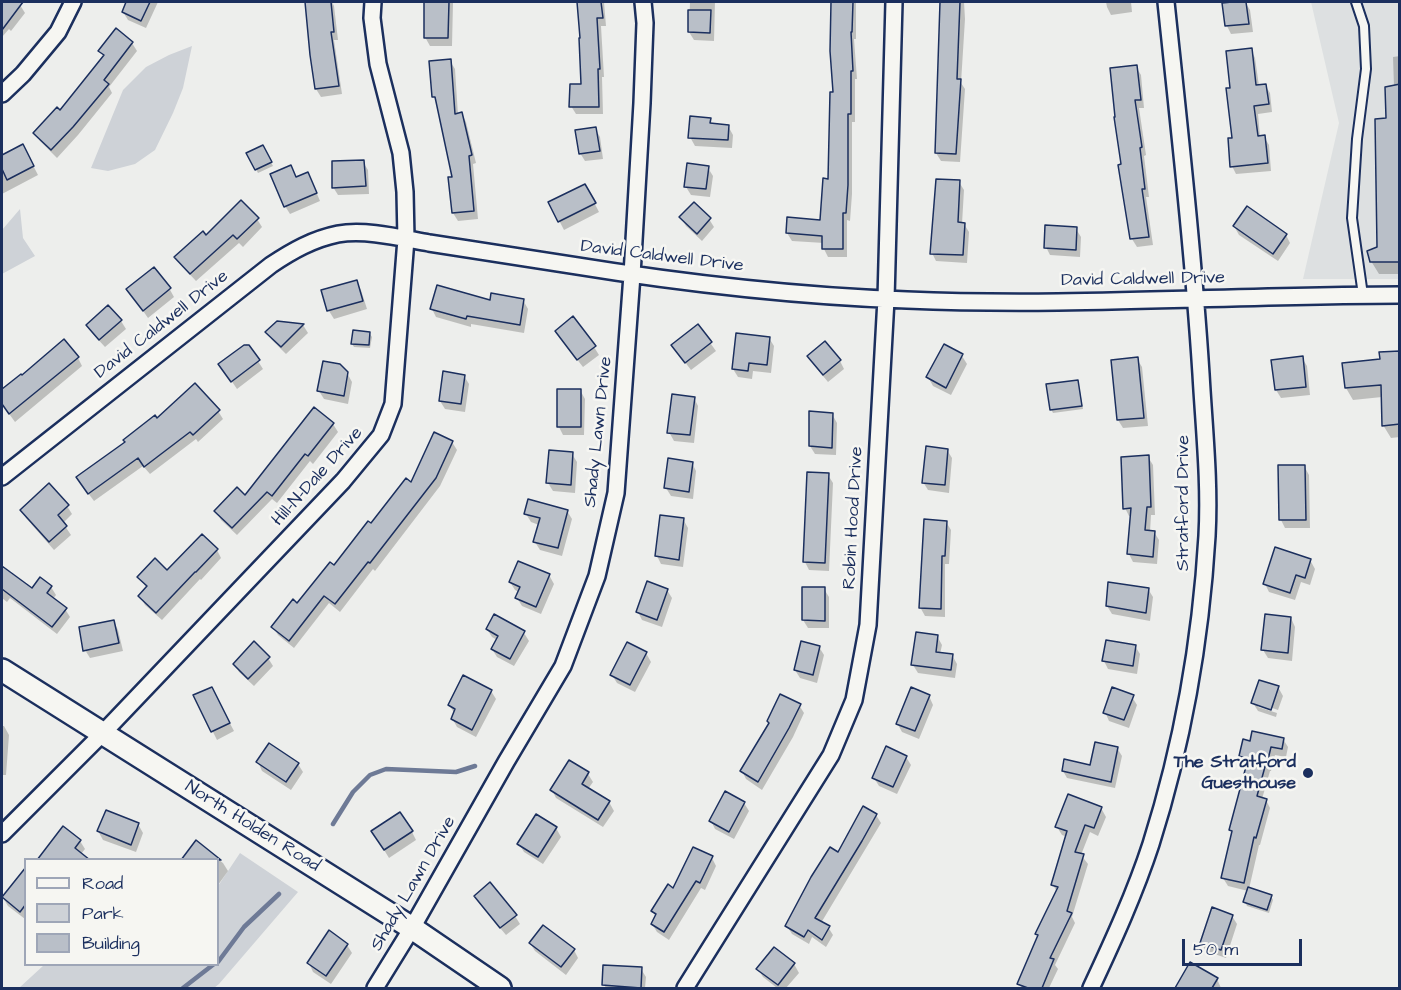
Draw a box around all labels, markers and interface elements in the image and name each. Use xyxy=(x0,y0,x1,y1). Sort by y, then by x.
street label: David Caldwell Drive xyxy=(579,236,745,278)
street label: David Caldwell Drive xyxy=(91,266,233,384)
street label: David Caldwell Drive xyxy=(1061,268,1225,292)
street label: Shady Lawn Drive xyxy=(580,355,618,509)
street label: Hill-N-Dale Drive xyxy=(268,423,368,531)
street label: Stratford Drive xyxy=(1173,435,1195,571)
street label: Robin Hood Drive xyxy=(839,446,869,590)
place label: The Stratford Guesthouse xyxy=(1174,752,1296,795)
marker: The Stratford Guesthouse xyxy=(1301,766,1315,780)
street label: North Holden Road xyxy=(181,777,323,877)
street label: Shady Lawn Drive xyxy=(367,813,461,955)
legend xyxy=(24,858,219,966)
text: Road xyxy=(82,871,123,896)
text: Park xyxy=(82,901,124,926)
scale bar xyxy=(1185,927,1305,965)
text: Building xyxy=(82,931,140,956)
text: 50 m xyxy=(1193,937,1238,962)

